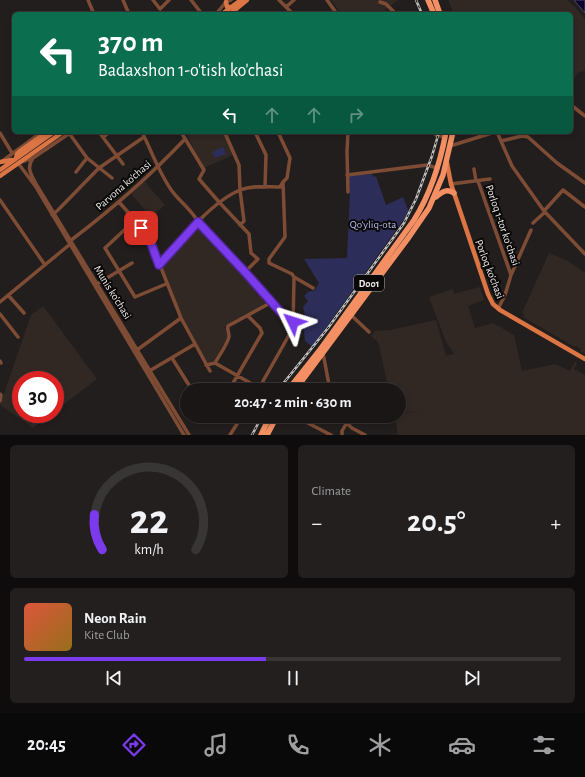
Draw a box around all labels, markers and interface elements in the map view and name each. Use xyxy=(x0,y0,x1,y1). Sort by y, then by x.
icon: left xyxy=(32,28,84,80)
text: 370 m xyxy=(98,29,164,57)
text: Badaxshon 1-o'tish ko'chasi xyxy=(98,62,283,80)
icon: left xyxy=(219,104,241,126)
icon: ahead xyxy=(261,104,283,126)
icon: ahead xyxy=(303,104,325,126)
icon: right xyxy=(345,104,367,126)
street label: Parvona ko'chasi xyxy=(94,158,153,212)
street label: Porloq 1-tor koʻchasi xyxy=(484,183,522,267)
pin xyxy=(124,211,158,245)
icon: arrive xyxy=(130,217,152,239)
park label: Qo‘yliq-ota xyxy=(350,219,396,230)
street label: Porloq ko'chasi xyxy=(473,238,506,300)
street label: Munis ko'chasi xyxy=(92,263,133,321)
road number: D001 xyxy=(354,275,384,291)
position arrow xyxy=(272,301,314,343)
speed limit sign: 30 xyxy=(12,371,64,423)
text: 20:47 · 2 min · 630 m xyxy=(234,395,352,410)
text: Climate xyxy=(312,485,351,498)
text: 22 xyxy=(129,499,168,540)
text: 20.5° xyxy=(407,507,465,537)
text: − xyxy=(312,512,322,534)
text: + xyxy=(550,512,561,534)
text: km/h xyxy=(134,542,163,556)
text: Neon Rain xyxy=(84,611,146,626)
text: Kite Club xyxy=(84,629,130,642)
icon: previous xyxy=(103,667,125,689)
icon: pause xyxy=(282,667,304,689)
icon: next xyxy=(461,667,483,689)
icon: directions xyxy=(120,731,148,759)
icon: music xyxy=(202,731,230,759)
icon: phone xyxy=(284,731,312,759)
icon: climate xyxy=(366,731,394,759)
icon: car xyxy=(448,731,476,759)
icon: filters xyxy=(530,731,558,759)
text: 20:45 xyxy=(27,736,66,754)

